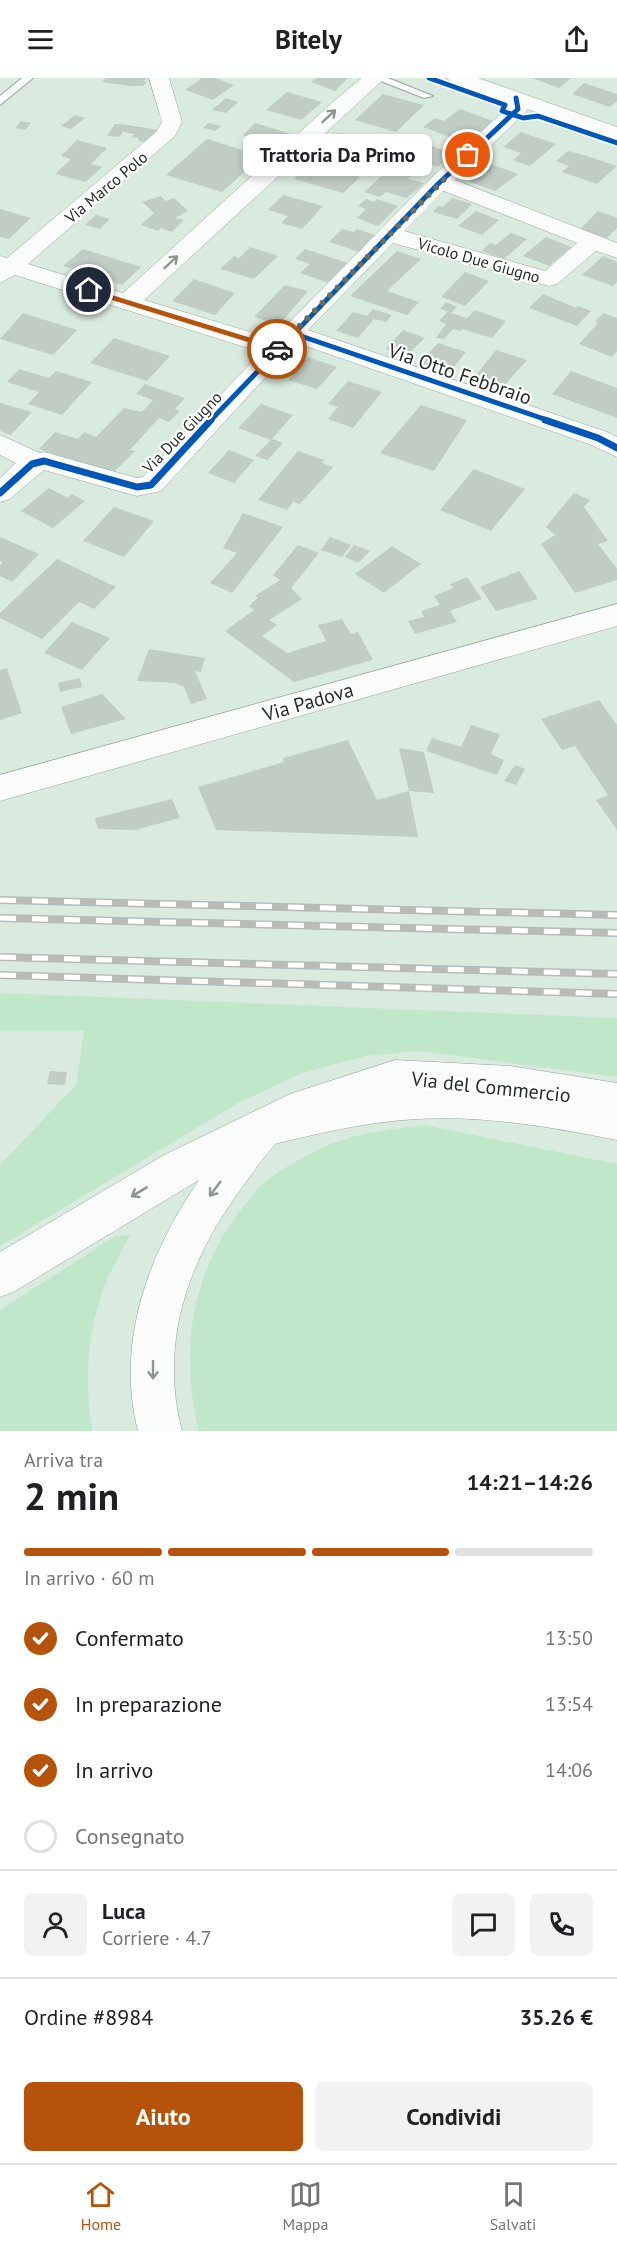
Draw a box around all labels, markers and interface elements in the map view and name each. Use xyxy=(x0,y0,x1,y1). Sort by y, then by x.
text: Bitely xyxy=(275,22,342,56)
icon: menu xyxy=(24,23,57,56)
icon: share xyxy=(560,23,593,56)
one-way arrow xyxy=(322,109,337,123)
pin xyxy=(442,129,493,180)
callout: Trattoria Da Primo xyxy=(243,134,432,176)
icon: bag xyxy=(451,138,484,171)
text: Trattoria Da Primo xyxy=(259,142,416,168)
street label: Via Marco Polo xyxy=(60,147,151,228)
street label: Vicolo Due Giugno xyxy=(415,233,543,287)
one-way arrow xyxy=(163,256,178,270)
pin xyxy=(63,264,114,315)
icon: home xyxy=(72,273,105,306)
courier xyxy=(247,319,307,379)
icon: car xyxy=(261,333,294,366)
street label: Via Otto Febbraio xyxy=(384,337,535,411)
street label: Via Due Giugno xyxy=(137,387,226,478)
street label: Via Padova xyxy=(259,677,356,728)
street label: Via del Commercio xyxy=(409,1066,572,1108)
one-way arrow xyxy=(209,1181,221,1197)
one-way arrow xyxy=(131,1187,148,1199)
one-way arrow xyxy=(147,1359,159,1379)
text: Arriva tra xyxy=(24,1447,103,1473)
text: 14:21–14:26 xyxy=(467,1468,593,1496)
text: 2 min xyxy=(24,1470,119,1521)
text: In arrivo · 60 m xyxy=(24,1565,155,1591)
icon: check xyxy=(24,1622,57,1655)
text: Confermato xyxy=(75,1624,184,1652)
text: 13:50 xyxy=(545,1625,593,1651)
icon: check xyxy=(24,1688,57,1721)
text: In preparazione xyxy=(75,1690,222,1718)
text: 13:54 xyxy=(545,1691,593,1717)
icon: check xyxy=(24,1754,57,1787)
text: In arrivo xyxy=(75,1756,153,1784)
text: 14:06 xyxy=(545,1757,593,1783)
text: Consegnato xyxy=(75,1822,185,1850)
button: person xyxy=(24,1893,87,1956)
button: chat xyxy=(452,1893,515,1956)
button: phone xyxy=(530,1893,593,1956)
text: Luca xyxy=(102,1897,146,1925)
text: Corriere · 4.7 xyxy=(102,1925,212,1951)
text: Ordine #8984 xyxy=(24,2003,153,2031)
text: 35.26 € xyxy=(520,2003,593,2031)
button: Aiuto xyxy=(24,2082,303,2151)
button: Condividi xyxy=(315,2082,593,2151)
tab: Home xyxy=(81,2178,121,2234)
tab: Mappa xyxy=(283,2178,328,2234)
tab: Salvati xyxy=(490,2178,536,2234)

